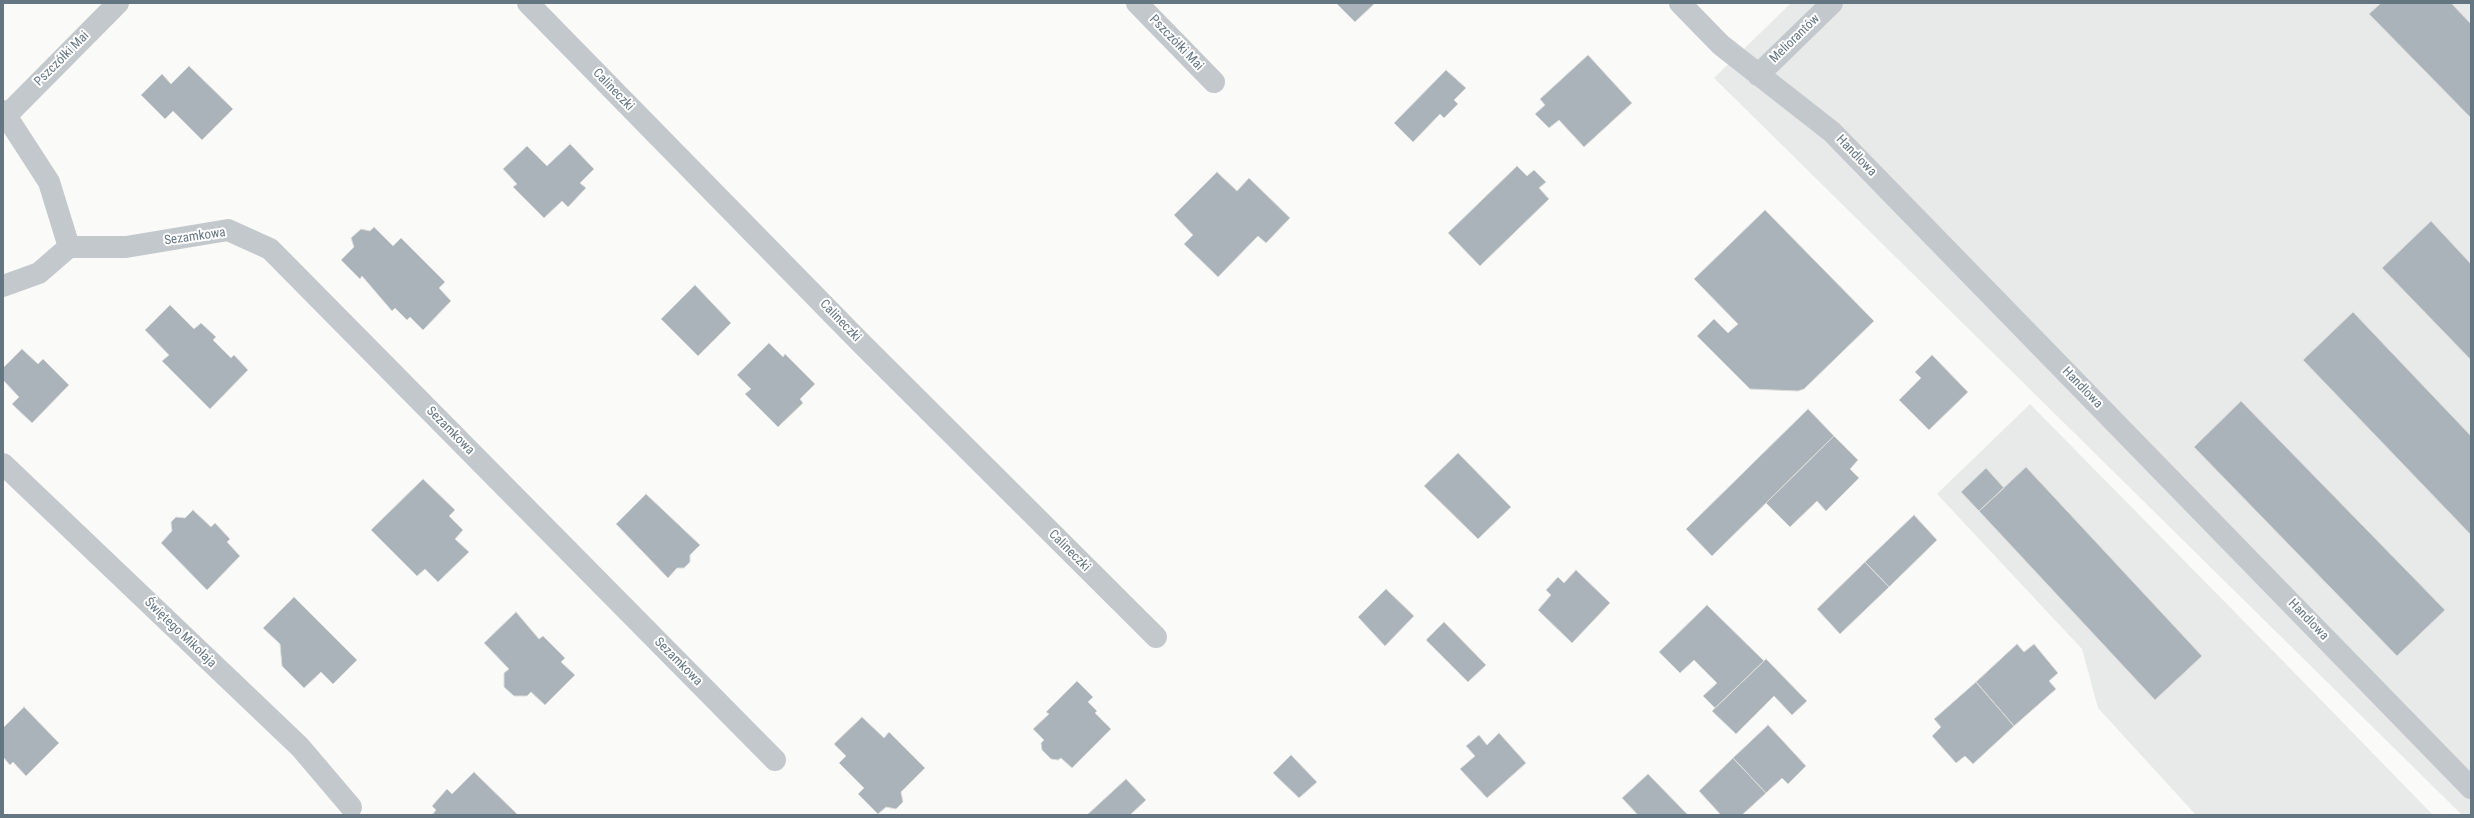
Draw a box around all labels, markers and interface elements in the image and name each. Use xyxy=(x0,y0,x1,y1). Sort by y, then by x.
street label: Meliorantów xyxy=(1767,11,1823,67)
street label: Pszczółki Mai xyxy=(1146,12,1206,74)
street label: Pszczółki Mai xyxy=(31,28,93,90)
street label: Calineczki xyxy=(589,66,637,114)
street label: Handlowa xyxy=(1833,132,1879,180)
street label: Sezamkowa xyxy=(163,225,227,249)
street label: Calineczki xyxy=(816,297,864,345)
street label: Handlowa xyxy=(2059,364,2105,412)
street label: Sezamkowa xyxy=(423,404,477,458)
street label: Calineczki xyxy=(1045,527,1093,575)
street label: Świętego Mikołaja xyxy=(141,595,219,671)
street label: Handlowa xyxy=(2285,596,2331,644)
street label: Sezamkowa xyxy=(651,635,705,689)

